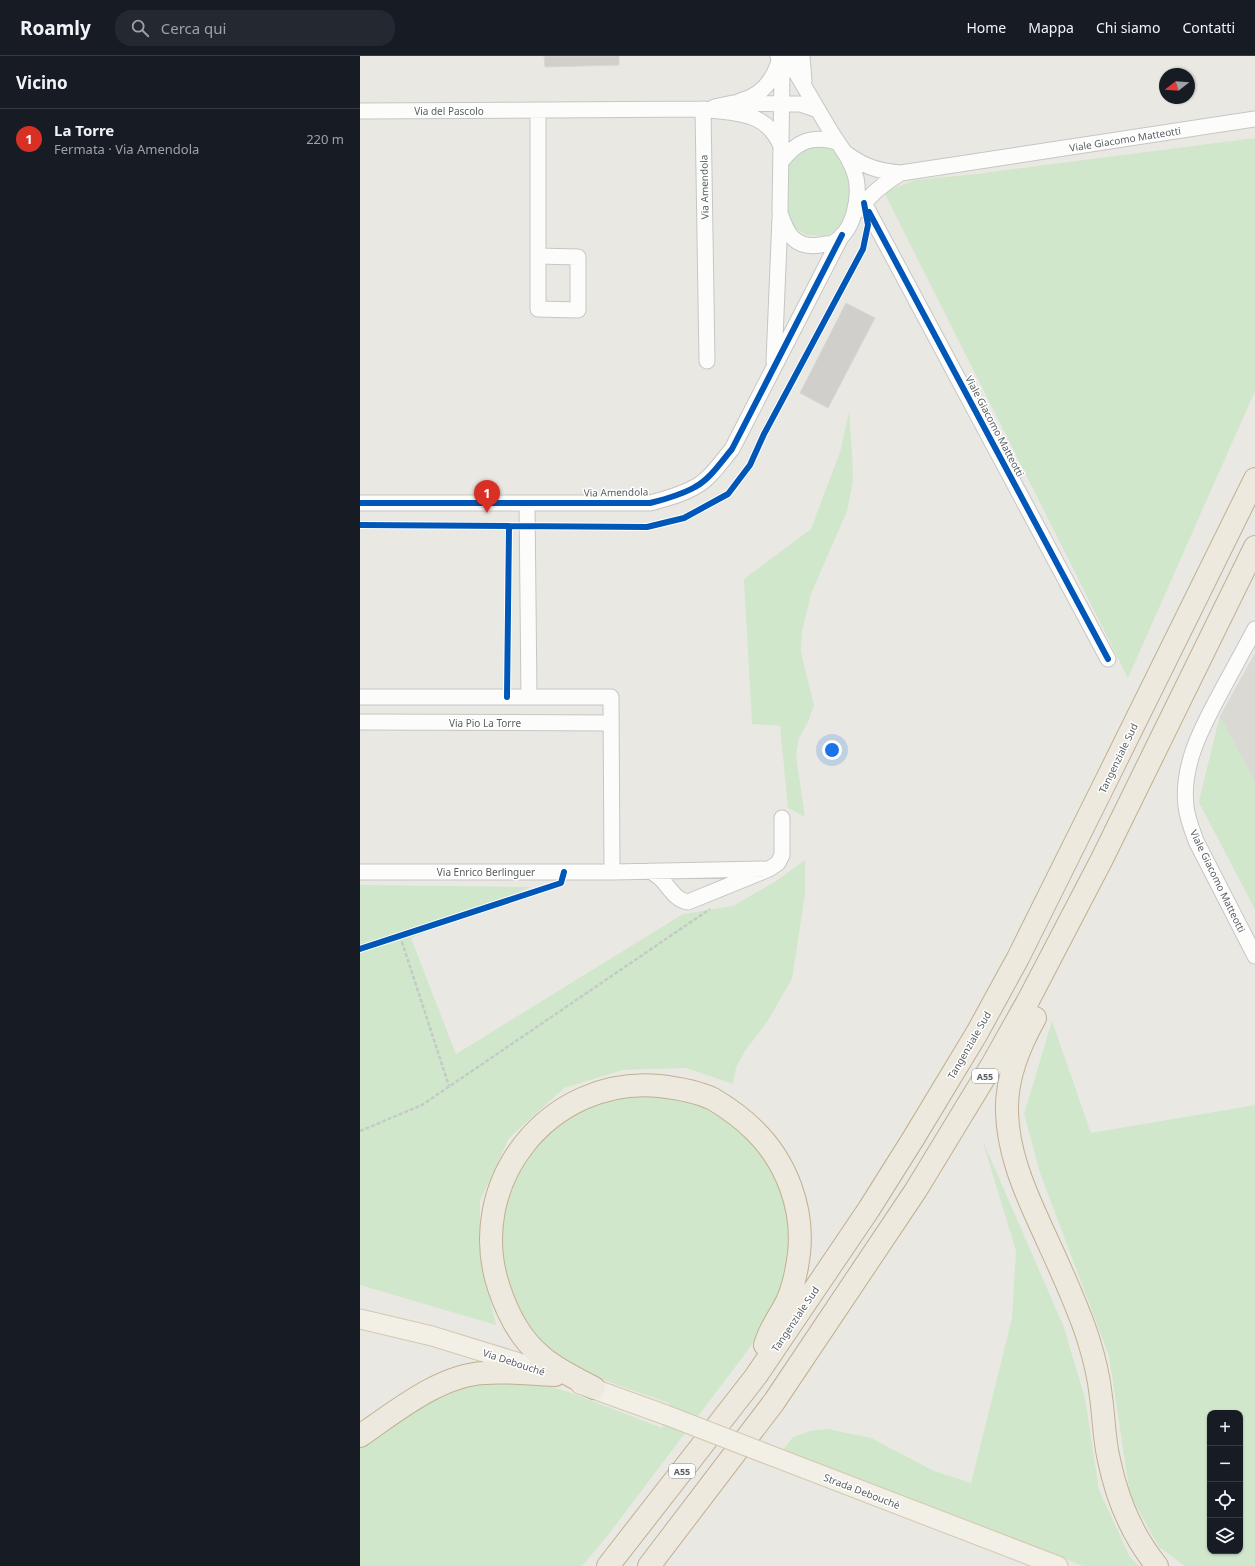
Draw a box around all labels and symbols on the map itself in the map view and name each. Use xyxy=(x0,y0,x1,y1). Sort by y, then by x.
north arrow xyxy=(1159,68,1195,104)
street label: Via del Pascolo xyxy=(414,104,484,118)
street label: Viale Giacomo Matteotti xyxy=(1068,123,1182,155)
street label: Via Amendola xyxy=(696,155,712,219)
street label: Viale Giacomo Matteotti xyxy=(962,373,1028,479)
pin: 1 xyxy=(474,480,500,513)
street label: Via Amendola xyxy=(584,484,648,500)
street label: Via Pio La Torre xyxy=(449,716,521,730)
street label: Tangenziale Sud xyxy=(1095,721,1141,795)
your location xyxy=(822,740,842,760)
street label: Viale Giacomo Matteotti xyxy=(1187,827,1249,935)
street label: Via Enrico Berlinguer xyxy=(437,865,535,879)
street label: Tangenziale Sud xyxy=(944,1009,994,1081)
road number: A55 xyxy=(972,1069,998,1083)
street label: Tangenziale Sud xyxy=(768,1284,822,1354)
street label: Via Debouché xyxy=(481,1345,547,1379)
road number: A55 xyxy=(669,1464,695,1478)
street label: Strada Debouchè xyxy=(822,1470,903,1512)

